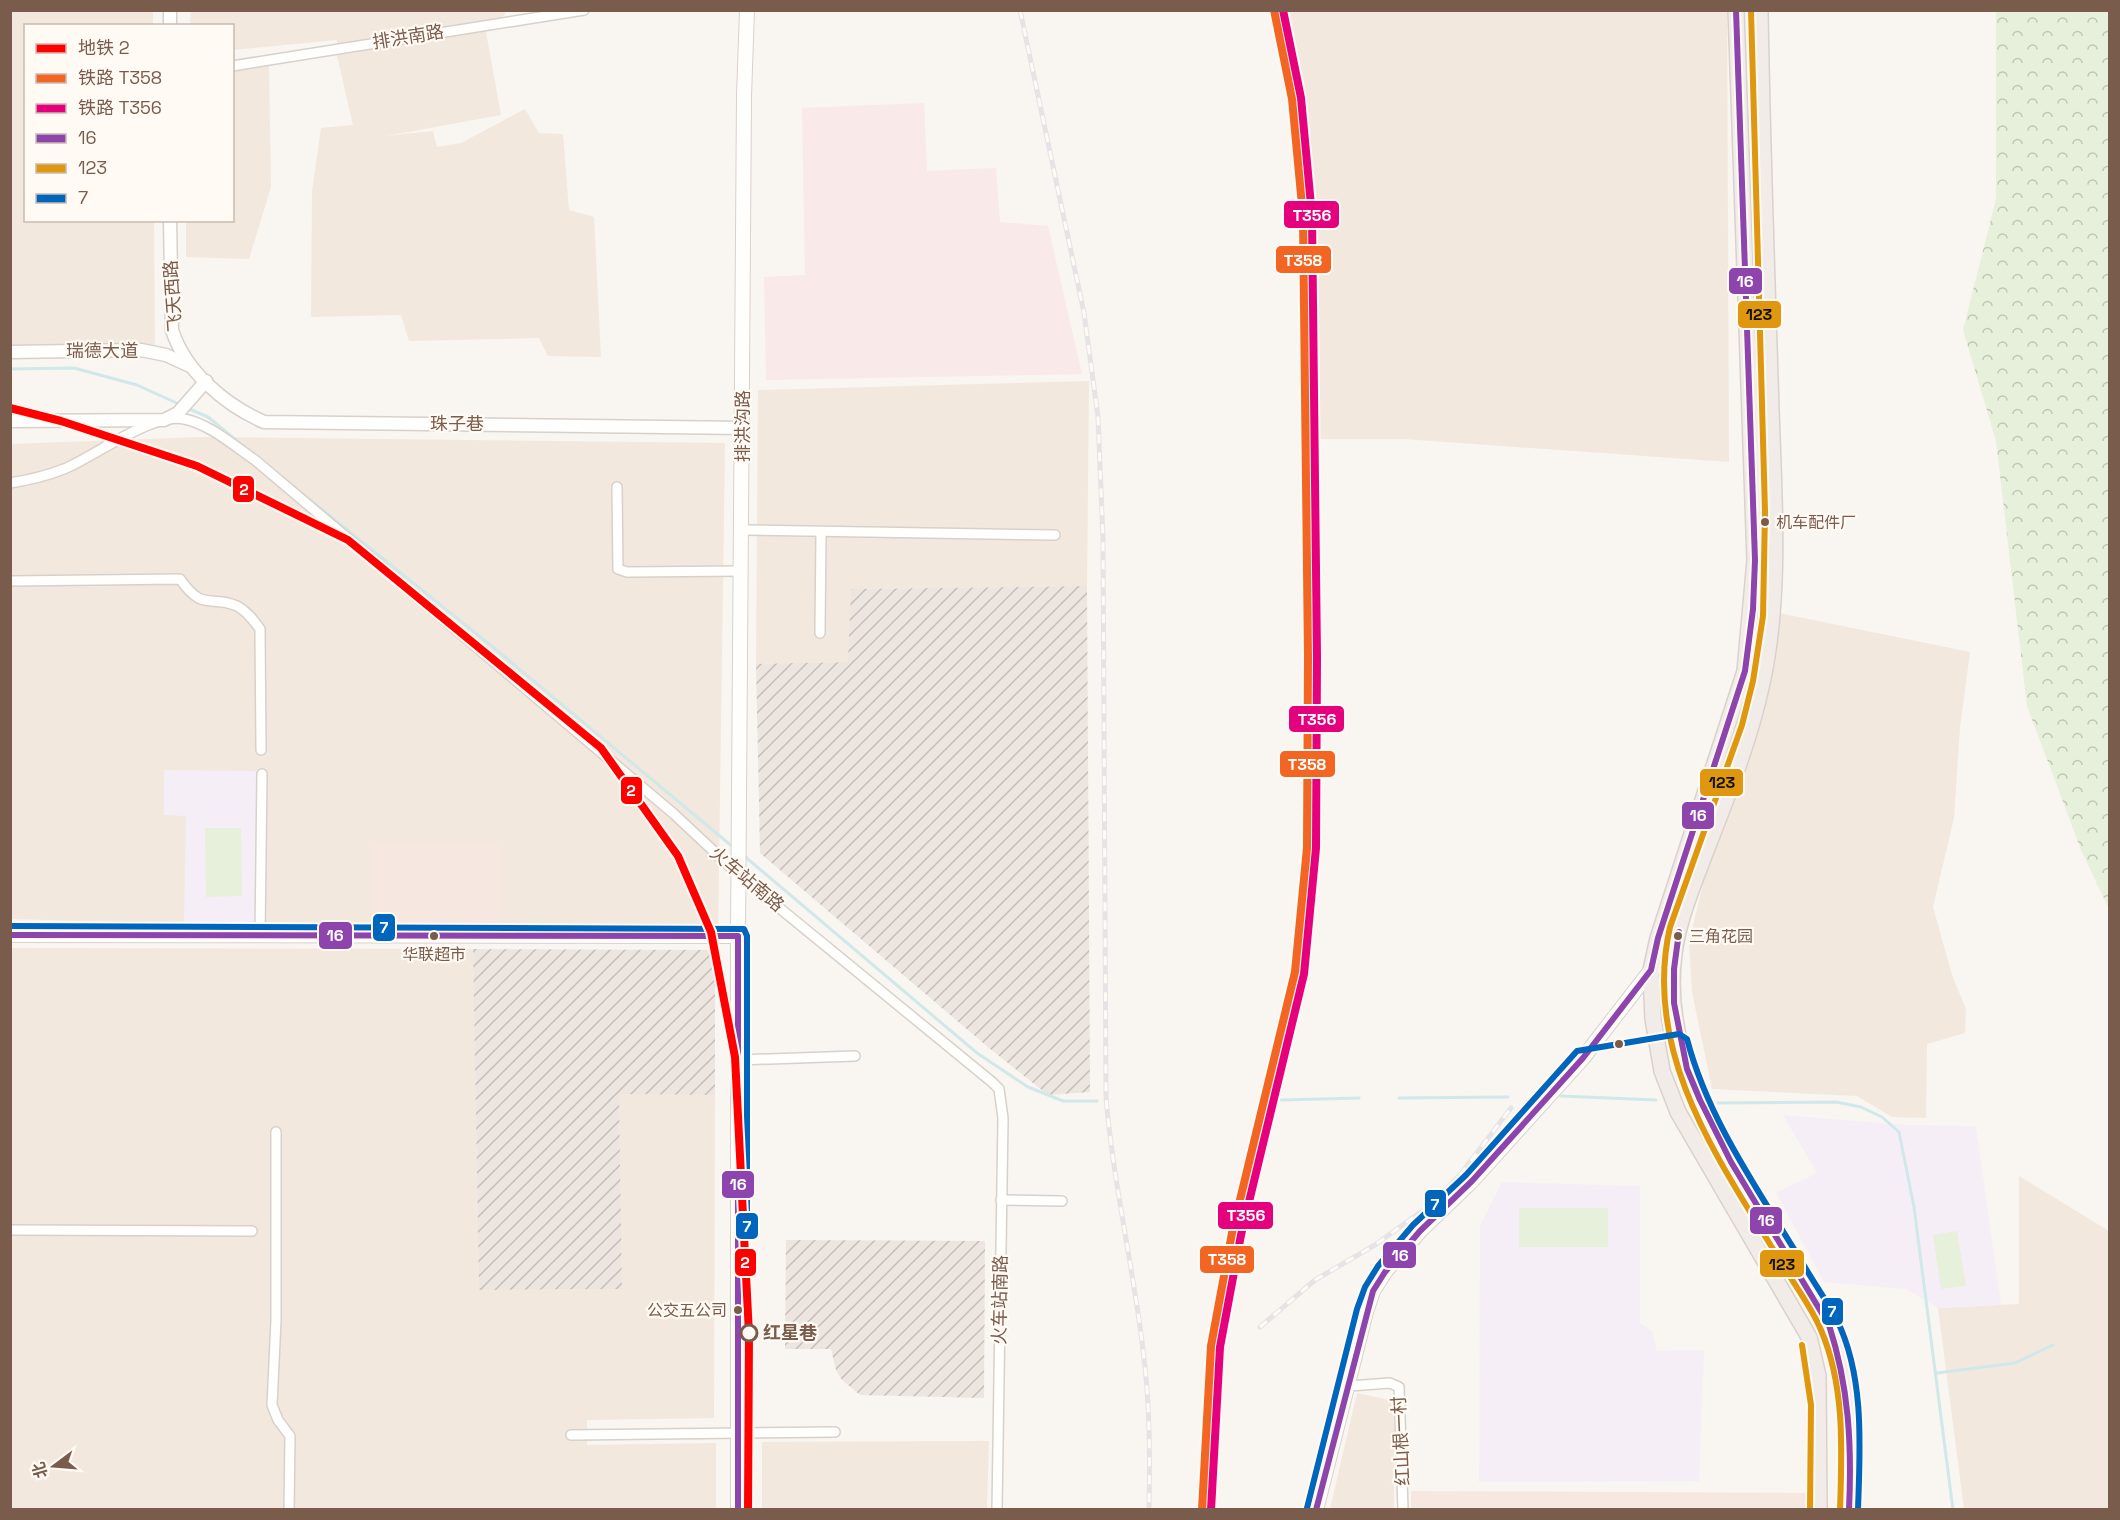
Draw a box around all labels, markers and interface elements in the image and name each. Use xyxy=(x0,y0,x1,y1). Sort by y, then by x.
street label: 排洪南路 xyxy=(371,20,445,53)
legend xyxy=(24,24,234,222)
text: 地铁 2 xyxy=(78,36,129,59)
text: 铁路 T358 xyxy=(78,66,162,89)
text: 铁路 T356 xyxy=(78,96,162,119)
text: 16 xyxy=(78,126,97,149)
text: 123 xyxy=(78,156,107,179)
text: 7 xyxy=(78,186,88,209)
line badge: T356 xyxy=(1283,200,1340,229)
text: T356 xyxy=(1293,205,1331,226)
line badge: T358 xyxy=(1275,245,1332,274)
text: T358 xyxy=(1284,250,1323,271)
street label: 飞天西路 xyxy=(159,259,186,333)
line badge: 16 xyxy=(1728,267,1763,295)
text: 16 xyxy=(1736,271,1754,292)
line badge: 123 xyxy=(1737,300,1782,329)
text: 123 xyxy=(1746,304,1773,325)
street label: 瑞德大道 xyxy=(66,339,138,362)
street label: 排洪沟路 xyxy=(731,390,754,462)
street label: 珠子巷 xyxy=(430,412,484,435)
line badge: 2 xyxy=(232,475,255,503)
text: 2 xyxy=(239,479,249,500)
place label: 机车配件厂 xyxy=(1776,512,1856,533)
marker: 机车配件厂 xyxy=(1759,516,1771,528)
line badge: T356 xyxy=(1288,705,1345,733)
text: T356 xyxy=(1298,709,1336,730)
line badge: T358 xyxy=(1279,750,1336,778)
text: T358 xyxy=(1288,754,1327,775)
line badge: 123 xyxy=(1699,768,1744,797)
text: 123 xyxy=(1709,772,1736,793)
line badge: 2 xyxy=(620,776,643,805)
text: 2 xyxy=(626,780,636,801)
line badge: 16 xyxy=(1681,801,1715,830)
text: 16 xyxy=(1689,805,1707,826)
street label: 火车站南路 xyxy=(705,841,789,916)
line badge: 7 xyxy=(372,913,396,942)
text: 7 xyxy=(380,917,389,938)
line badge: 16 xyxy=(318,921,353,950)
text: 16 xyxy=(326,925,344,946)
place label: 三角花园 xyxy=(1689,926,1753,947)
marker: 华联超市 xyxy=(428,930,440,942)
marker: 三角花园 xyxy=(1672,930,1684,942)
place label: 华联超市 xyxy=(402,944,466,965)
unlabelled marker xyxy=(1613,1038,1625,1050)
line badge: 16 xyxy=(721,1170,755,1199)
text: 16 xyxy=(729,1174,747,1195)
line badge: 7 xyxy=(1424,1189,1447,1218)
text: 7 xyxy=(1431,1194,1440,1215)
line badge: T356 xyxy=(1217,1201,1274,1230)
text: T356 xyxy=(1227,1205,1265,1226)
line badge: 16 xyxy=(1749,1206,1783,1235)
text: 16 xyxy=(1757,1210,1775,1231)
line badge: 7 xyxy=(735,1212,759,1240)
text: 7 xyxy=(743,1216,752,1237)
line badge: 16 xyxy=(1382,1241,1417,1269)
line badge: T358 xyxy=(1199,1245,1255,1274)
text: 16 xyxy=(1391,1245,1409,1266)
line badge: 2 xyxy=(734,1248,757,1277)
text: T358 xyxy=(1208,1249,1247,1270)
line badge: 123 xyxy=(1759,1249,1805,1278)
text: 2 xyxy=(740,1252,750,1273)
text: 123 xyxy=(1769,1254,1796,1275)
street label: 火车站南路 xyxy=(987,1255,1012,1345)
line badge: 7 xyxy=(1821,1297,1844,1326)
place label: 公交五公司 xyxy=(647,1300,727,1321)
text: 7 xyxy=(1828,1301,1837,1322)
marker: 公交五公司 xyxy=(732,1304,744,1316)
place label: 红星巷 xyxy=(763,1321,817,1344)
marker: 红星巷 xyxy=(740,1324,758,1342)
street label: 红山根一村 xyxy=(1387,1395,1414,1487)
north arrow xyxy=(24,1436,84,1496)
text: 北 xyxy=(28,1459,52,1481)

